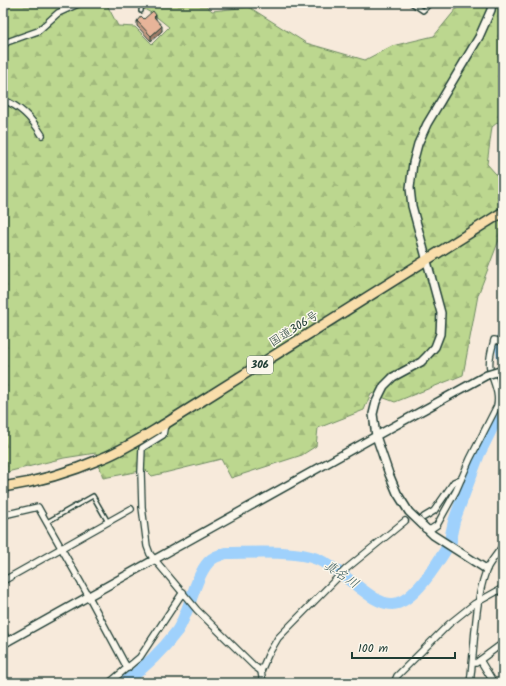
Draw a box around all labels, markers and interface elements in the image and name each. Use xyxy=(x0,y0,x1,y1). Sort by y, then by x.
street label: 国道306号 xyxy=(265,306,323,352)
road number: 306 xyxy=(247,356,273,374)
water label: 真名川 xyxy=(319,555,363,595)
scale bar xyxy=(352,634,455,660)
text: 100 m xyxy=(358,639,389,658)

